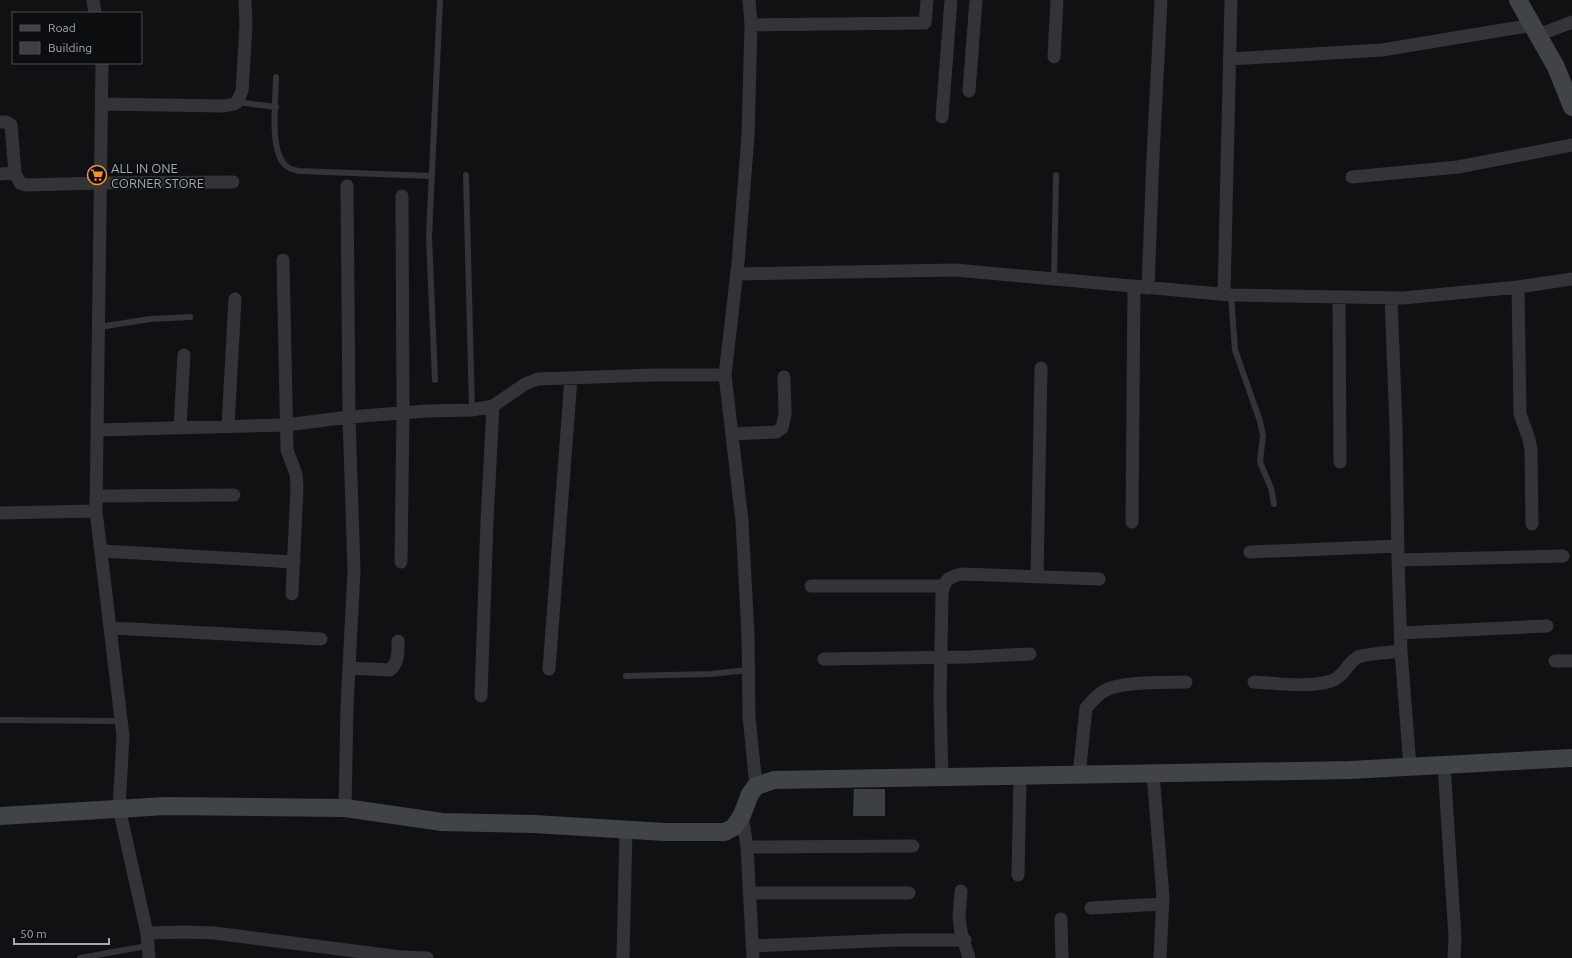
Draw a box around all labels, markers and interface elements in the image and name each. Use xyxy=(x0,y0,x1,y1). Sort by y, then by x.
legend xyxy=(12,12,142,64)
text: Road xyxy=(48,21,76,34)
text: Building xyxy=(48,41,92,54)
place label: ALL IN ONE CORNER STORE xyxy=(111,161,204,190)
supermarket icon: ALL IN ONE CORNER STORE xyxy=(86,164,108,186)
scale bar xyxy=(14,920,109,946)
text: 50 m xyxy=(20,927,47,940)

